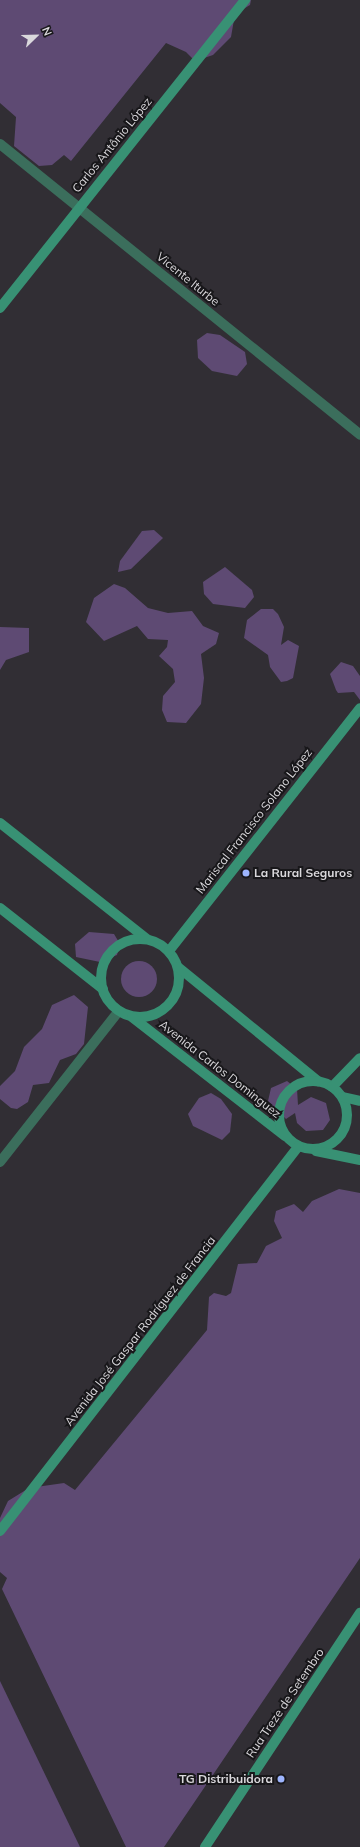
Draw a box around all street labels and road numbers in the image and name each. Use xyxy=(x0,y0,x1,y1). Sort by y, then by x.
street label: Carlos Antônio López xyxy=(69,94,155,196)
street label: Vicente Iturbe xyxy=(154,249,222,309)
street label: Mariscal Francisco Solano López xyxy=(193,746,315,896)
street label: Avenida Carlos Dominguez xyxy=(156,1017,284,1121)
street label: Avenida José Gaspar Rodríguez de Francia xyxy=(62,1233,218,1429)
street label: Rua Treze de Setembro xyxy=(243,1646,327,1760)

